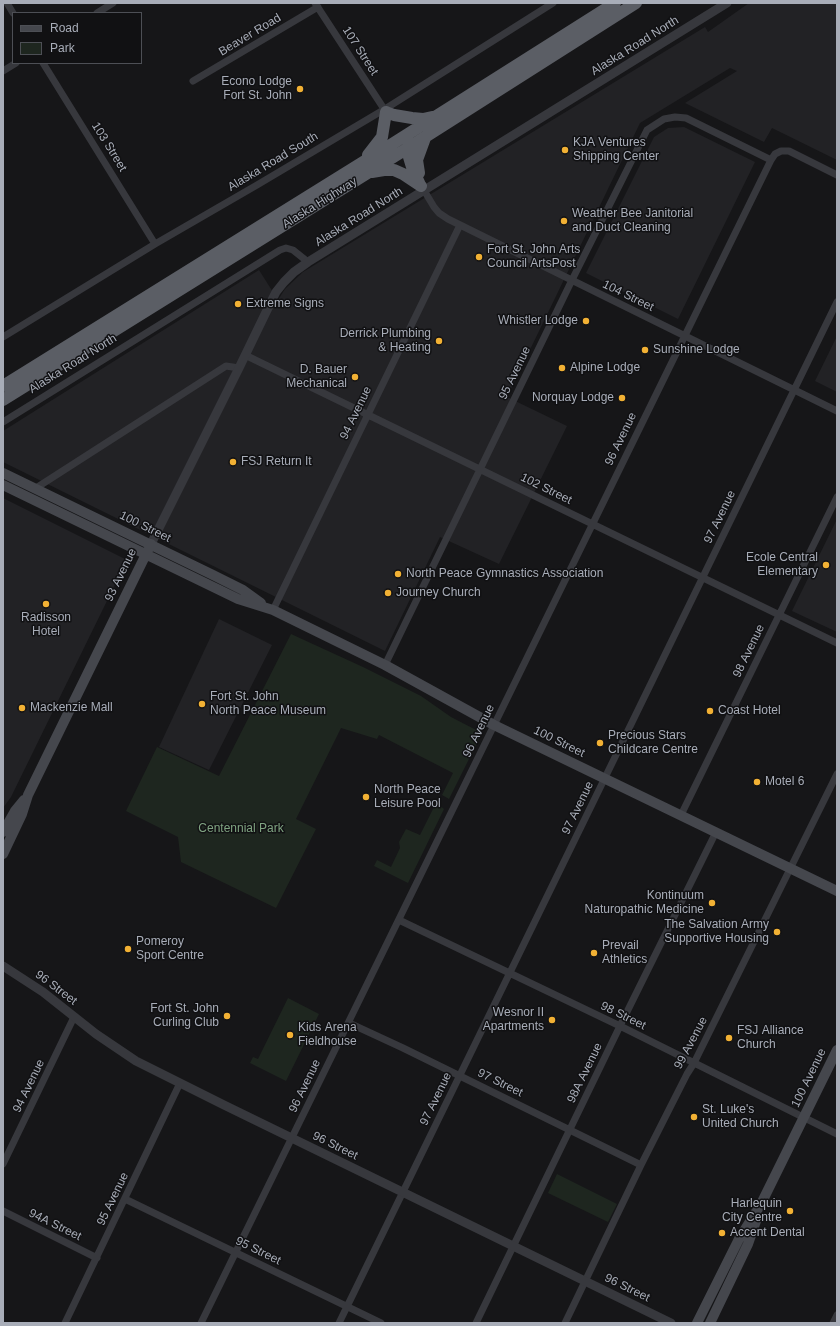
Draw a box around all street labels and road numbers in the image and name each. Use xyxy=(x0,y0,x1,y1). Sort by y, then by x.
street label: Beaver Road xyxy=(216,11,284,59)
street label: Alaska Road North xyxy=(588,13,682,79)
street label: 107 Street xyxy=(339,24,381,78)
street label: 103 Street xyxy=(88,120,130,174)
street label: Alaska Road South xyxy=(225,129,321,195)
street label: Alaska Highway xyxy=(280,174,360,232)
street label: Alaska Road North xyxy=(312,184,406,250)
street label: 104 Street xyxy=(600,277,656,315)
street label: Alaska Road North xyxy=(26,331,120,397)
street label: 95 Avenue xyxy=(496,344,534,402)
street label: 94 Avenue xyxy=(337,384,375,442)
street label: 96 Avenue xyxy=(602,410,640,468)
street label: 102 Street xyxy=(518,470,574,508)
street label: 97 Avenue xyxy=(701,488,739,546)
street label: 100 Street xyxy=(117,508,173,546)
street label: 93 Avenue xyxy=(102,546,140,604)
street label: 98 Avenue xyxy=(730,622,768,680)
street label: 96 Avenue xyxy=(460,702,498,760)
street label: 100 Street xyxy=(531,723,587,761)
street label: 97 Avenue xyxy=(559,779,597,837)
street label: 96 Street xyxy=(32,968,80,1008)
street label: 98 Street xyxy=(598,999,648,1033)
street label: 99 Avenue xyxy=(671,1014,711,1072)
street label: 98A Avenue xyxy=(564,1041,606,1105)
street label: 100 Avenue xyxy=(789,1046,829,1110)
street label: 94 Avenue xyxy=(10,1057,48,1115)
street label: 96 Avenue xyxy=(286,1057,324,1115)
street label: 97 Street xyxy=(475,1066,525,1100)
street label: 97 Avenue xyxy=(417,1070,455,1128)
street label: 96 Street xyxy=(310,1129,360,1163)
street label: 95 Avenue xyxy=(94,1170,132,1228)
street label: 94A Street xyxy=(26,1206,84,1244)
street label: 95 Street xyxy=(233,1234,283,1268)
street label: 96 Street xyxy=(602,1271,652,1305)

